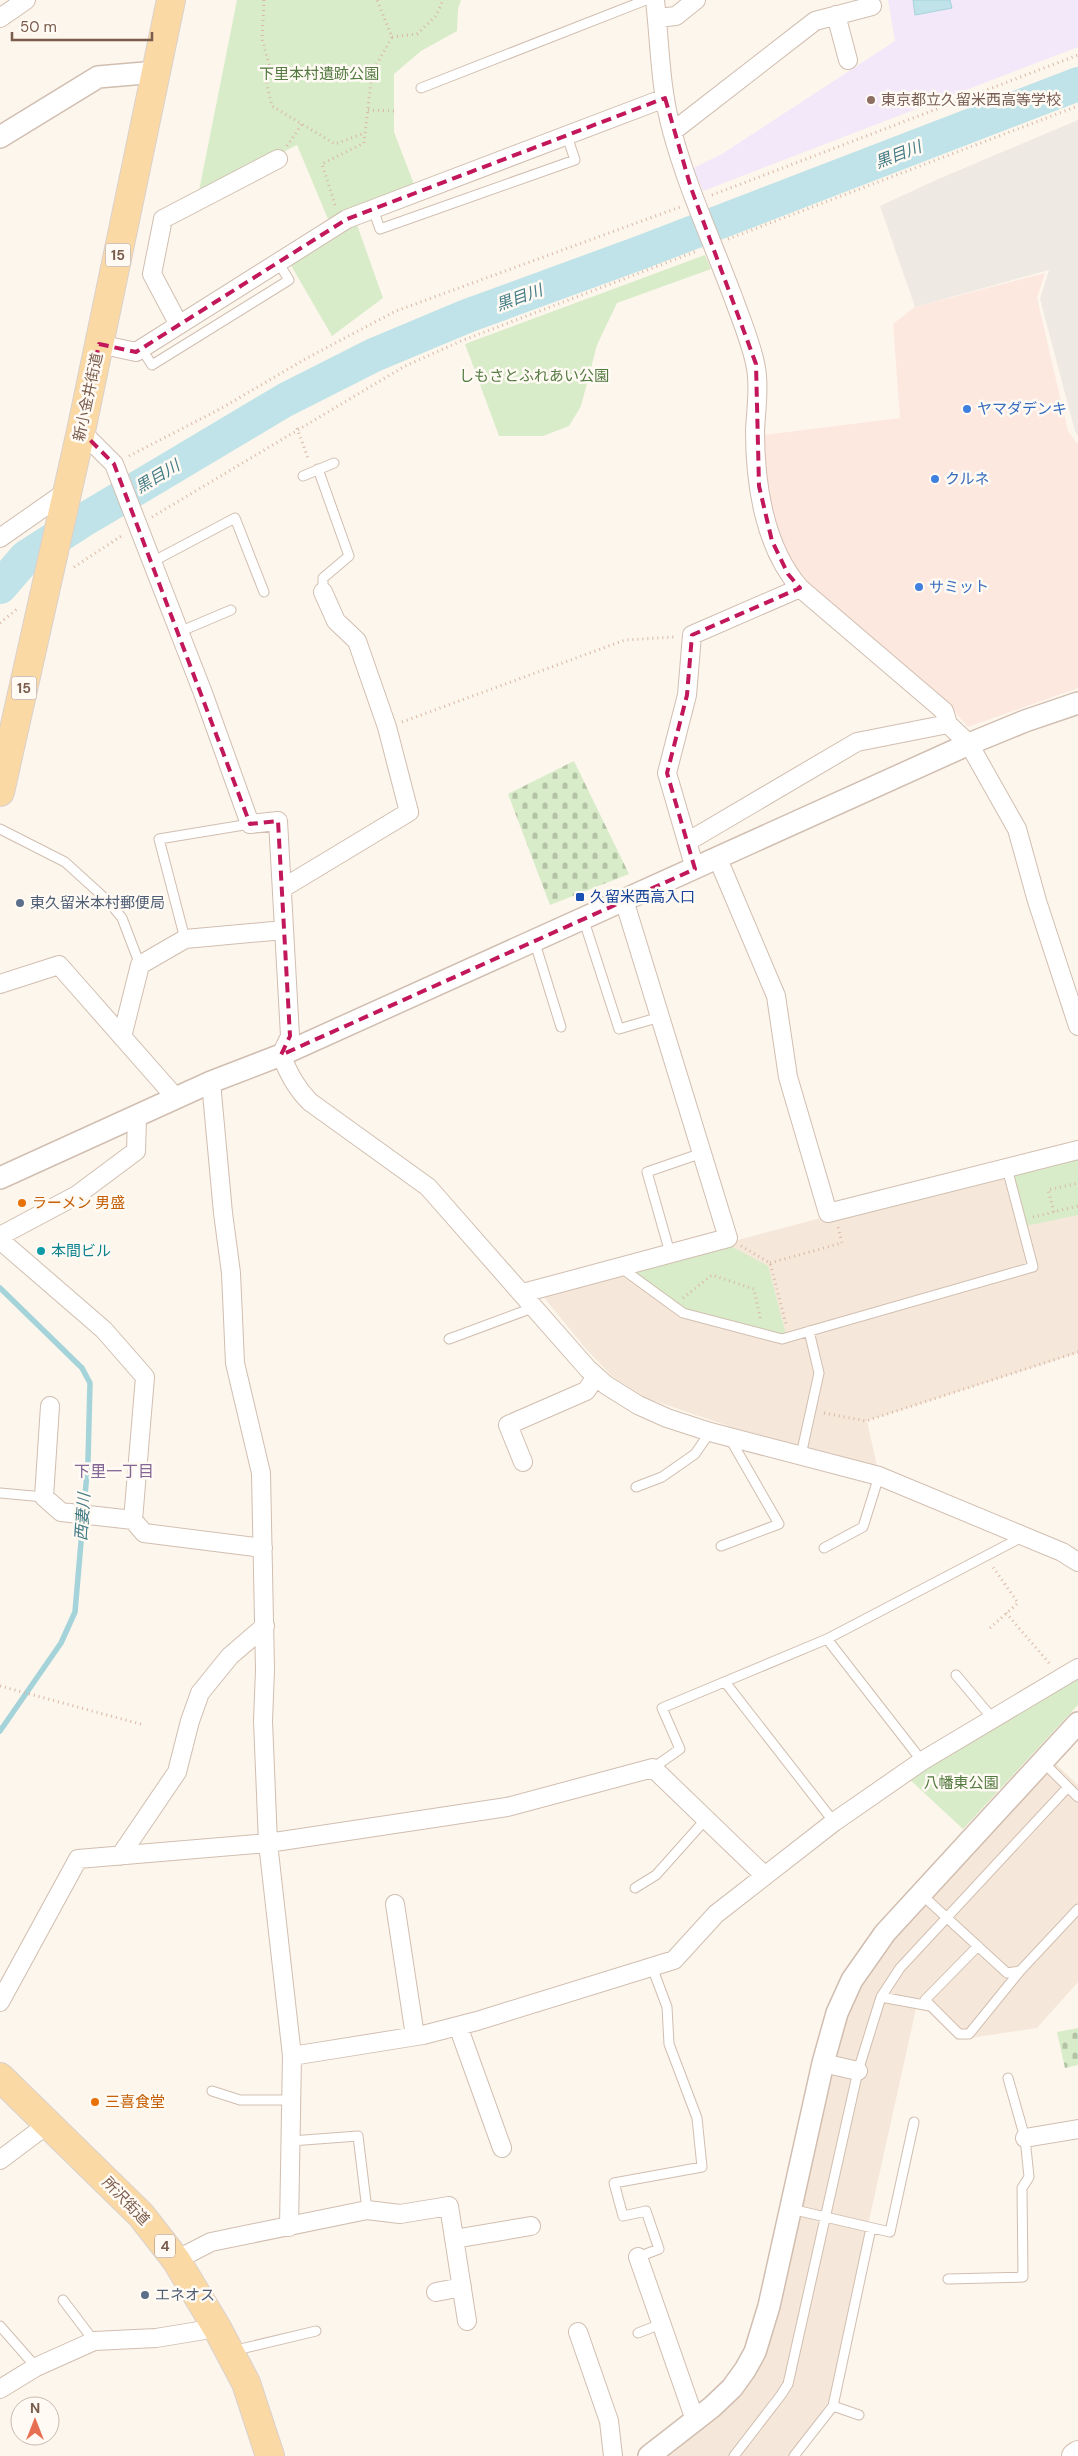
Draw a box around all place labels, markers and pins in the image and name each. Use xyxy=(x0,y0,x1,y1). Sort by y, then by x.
place label: 東京都立久留米西高等学校 xyxy=(881,90,1061,110)
marker: 東京都立久留米西高等学校 xyxy=(865,94,877,106)
place label: ヤマダデンキ xyxy=(977,399,1067,419)
marker: ヤマダデンキ xyxy=(961,403,973,415)
place label: クルネ xyxy=(945,469,990,489)
marker: クルネ xyxy=(929,473,941,485)
place label: サミット xyxy=(929,577,989,597)
marker: サミット xyxy=(913,581,925,593)
place label: 久留米西高入口 xyxy=(590,887,695,907)
marker: 久留米西高入口 xyxy=(574,891,586,903)
place label: 東久留米本村郵便局 xyxy=(30,893,165,913)
marker: 東久留米本村郵便局 xyxy=(14,897,26,909)
place label: ラーメン 男盛 xyxy=(32,1193,125,1213)
marker: ラーメン 男盛 xyxy=(16,1197,28,1209)
place label: 本間ビル xyxy=(51,1241,111,1261)
marker: 本間ビル xyxy=(35,1245,47,1257)
place label: 三喜食堂 xyxy=(105,2092,165,2112)
marker: 三喜食堂 xyxy=(89,2096,101,2108)
place label: エネオス xyxy=(155,2285,215,2305)
marker: エネオス xyxy=(139,2289,151,2301)

